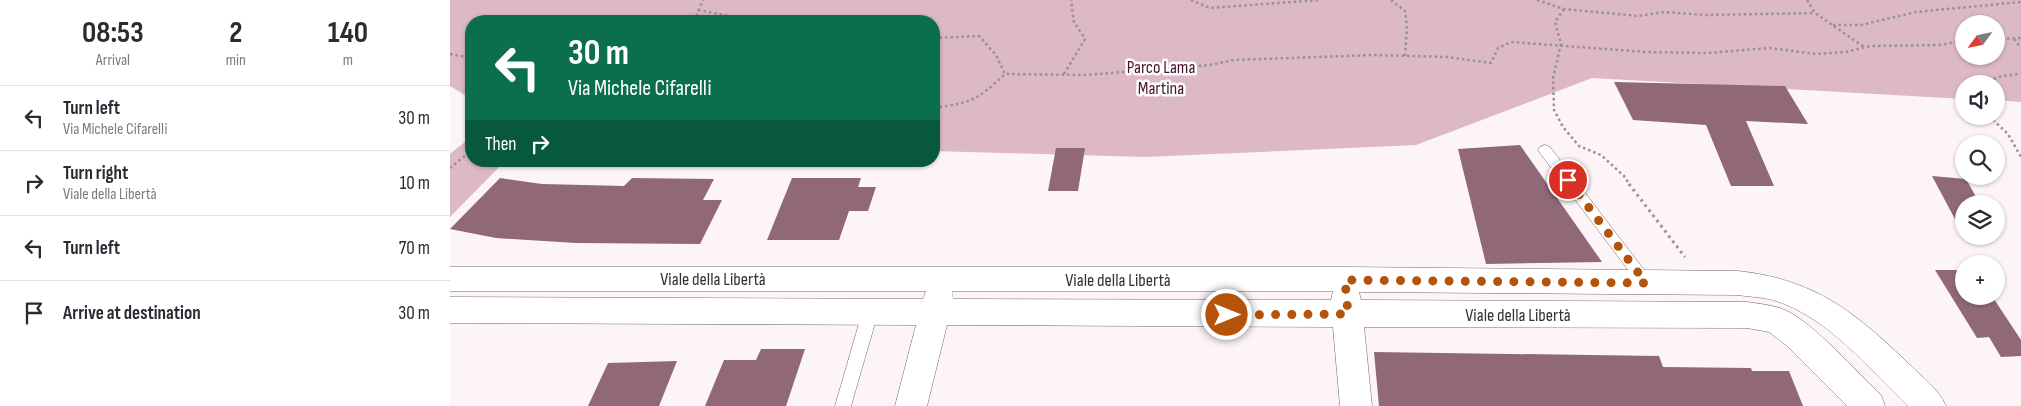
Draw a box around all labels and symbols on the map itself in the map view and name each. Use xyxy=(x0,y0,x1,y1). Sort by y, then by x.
north arrow xyxy=(1955,15,2005,65)
park label: Parco Lama Martina xyxy=(1127,57,1195,99)
pin xyxy=(1547,159,1589,201)
street label: Viale della Libertà xyxy=(660,269,766,290)
street label: Viale della Libertà xyxy=(1065,270,1171,291)
position arrow xyxy=(1200,288,1252,340)
street label: Viale della Libertà xyxy=(1465,305,1571,326)

